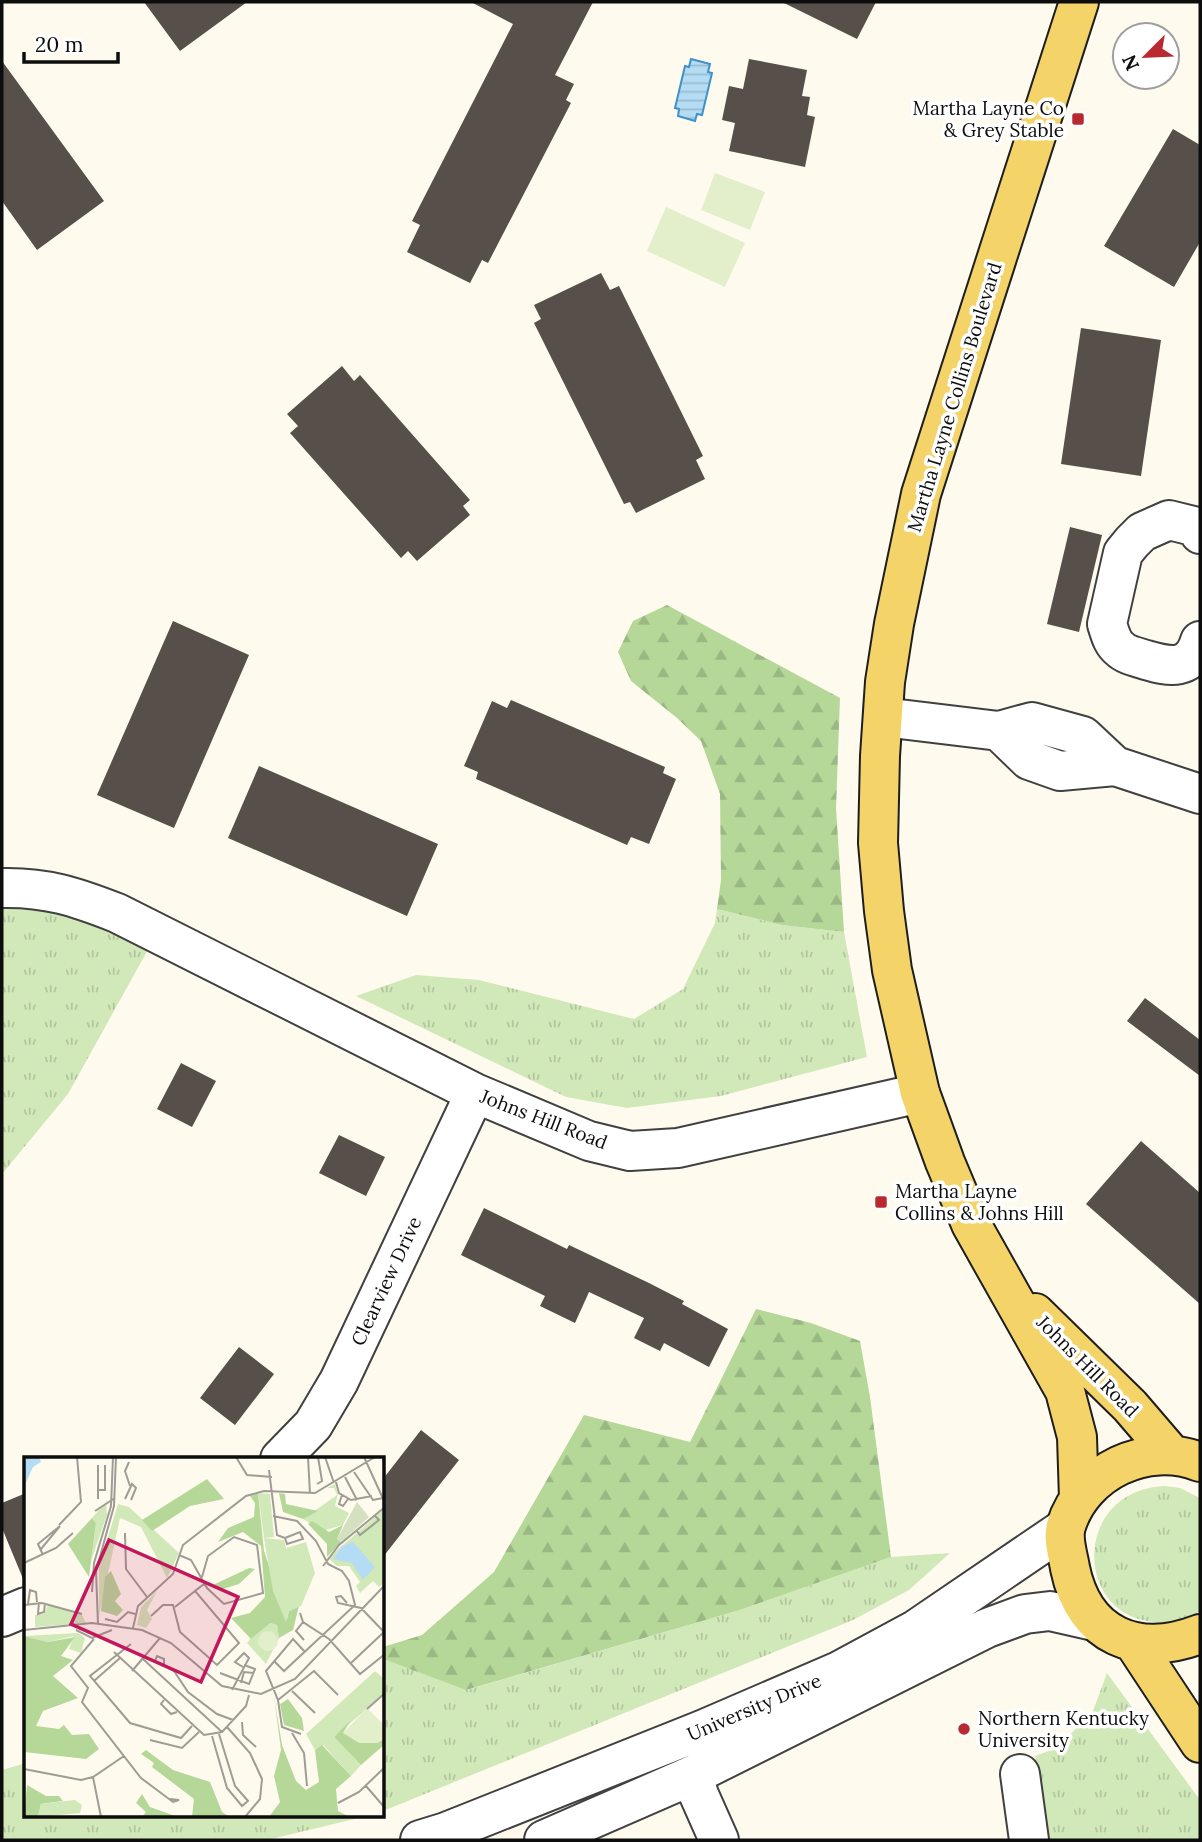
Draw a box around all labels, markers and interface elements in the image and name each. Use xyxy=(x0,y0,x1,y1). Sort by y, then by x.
scale bar xyxy=(24,21,119,65)
north arrow xyxy=(1111,21,1181,91)
text: 20 m xyxy=(35,31,84,58)
text: N xyxy=(1116,51,1144,75)
place label: Martha Layne Co & Grey Stable xyxy=(913,96,1064,142)
marker: Martha Layne Co & Grey Stable xyxy=(1070,111,1086,127)
street label: Martha Layne Collins Boulevard xyxy=(901,259,1007,535)
street label: Johns Hill Road xyxy=(476,1083,611,1154)
place label: Martha Layne Collins & Johns Hill xyxy=(895,1179,1064,1225)
marker: Martha Layne Collins & Johns Hill xyxy=(873,1194,889,1210)
street label: Clearview Drive xyxy=(346,1213,426,1349)
street label: Johns Hill Road xyxy=(1031,1309,1144,1422)
inset map xyxy=(24,1457,385,1818)
street label: University Drive xyxy=(683,1668,825,1746)
place label: Northern Kentucky University xyxy=(978,1706,1149,1752)
marker: Northern Kentucky University xyxy=(956,1721,972,1737)

